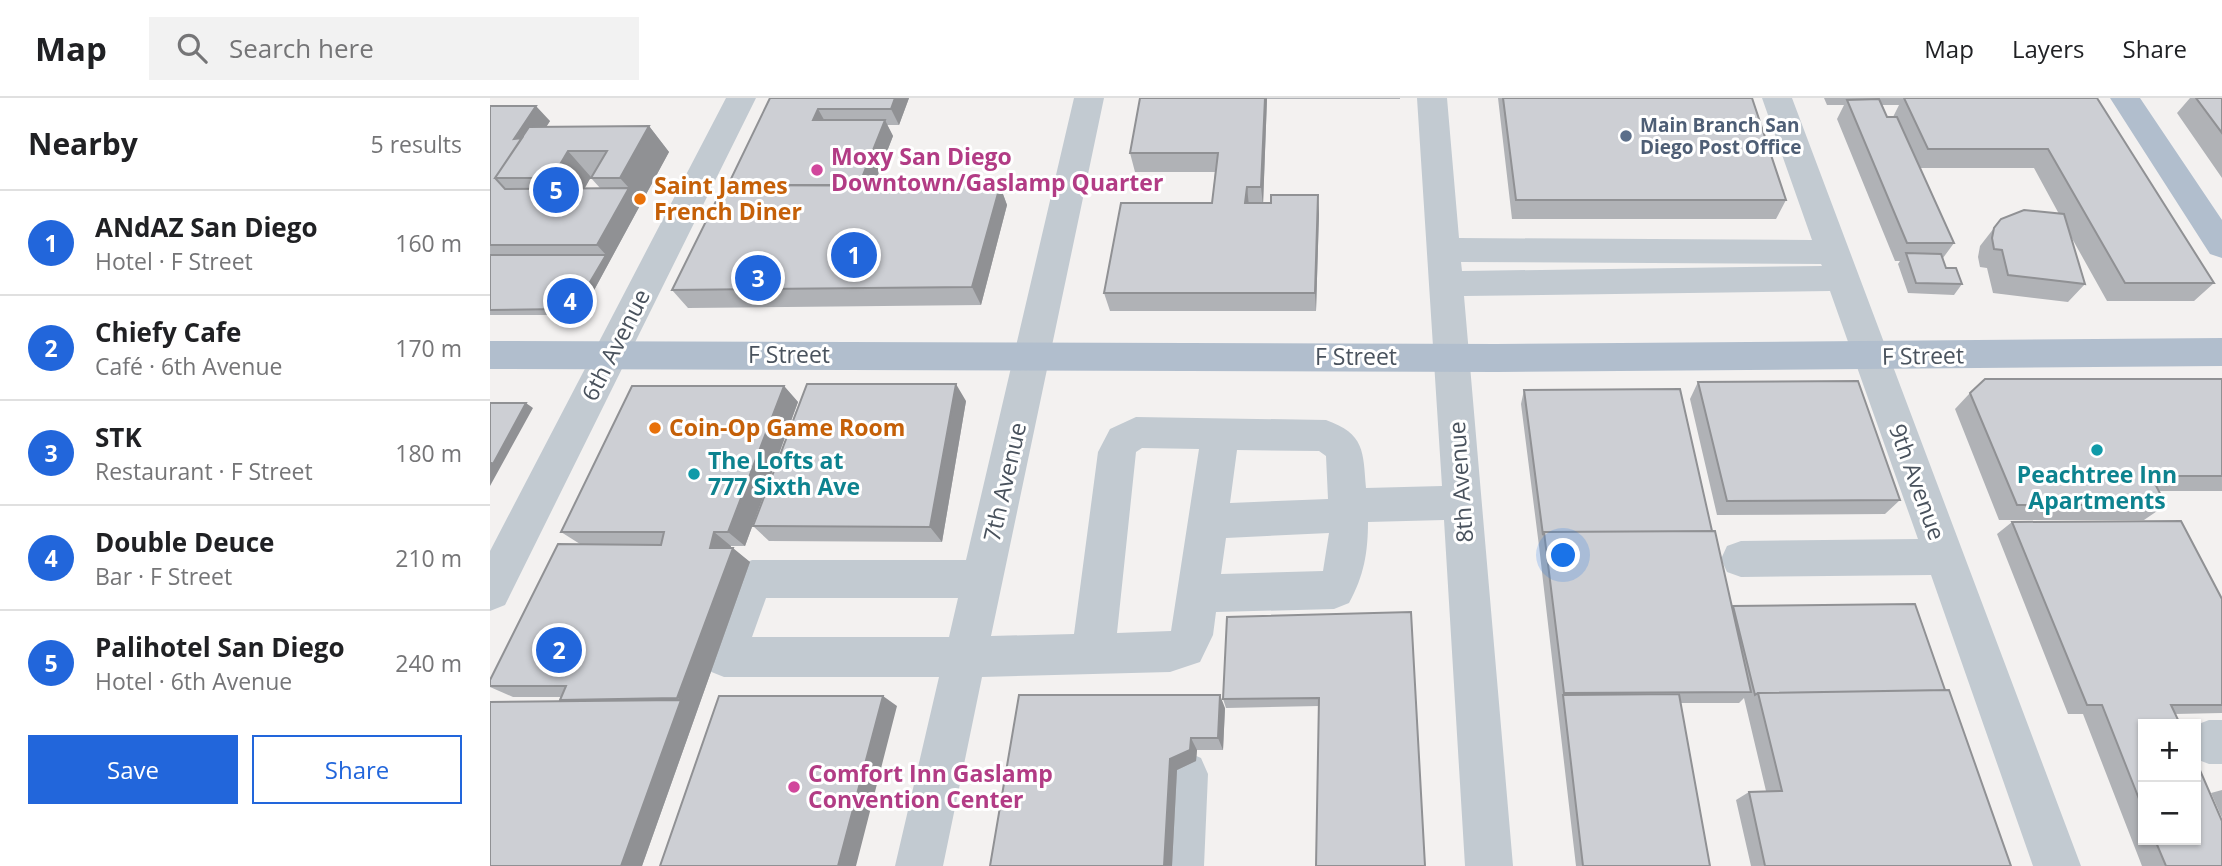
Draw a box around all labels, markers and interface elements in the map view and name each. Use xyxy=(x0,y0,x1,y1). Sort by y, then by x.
search box xyxy=(149,17,639,80)
text: Map xyxy=(35,26,107,71)
icon: search xyxy=(173,29,211,67)
text: Search here xyxy=(229,30,374,66)
text: Map xyxy=(1924,32,1974,65)
text: Layers xyxy=(2012,32,2085,65)
text: Share xyxy=(2123,32,2187,65)
place label: Main Branch San Diego Post Office xyxy=(1640,112,1801,160)
text: Nearby xyxy=(28,123,138,164)
text: 5 results xyxy=(371,128,462,160)
marker: Main Branch San Diego Post Office xyxy=(1618,128,1634,144)
place label: Moxy San Diego Downtown/Gaslamp Quarter xyxy=(831,140,1163,198)
marker: Moxy San Diego Downtown/Gaslamp Quarter xyxy=(809,162,825,178)
pin: 5 xyxy=(533,164,579,216)
place label: Saint James French Diner xyxy=(654,169,802,227)
marker: Saint James French Diner xyxy=(632,191,648,207)
text: ANdAZ San Diego xyxy=(95,209,317,245)
text: 1 xyxy=(44,227,58,259)
text: 160 m xyxy=(395,227,462,259)
pin: 1 xyxy=(831,229,877,281)
text: Hotel · F Street xyxy=(95,245,253,277)
pin: 3 xyxy=(735,252,781,304)
pin: 4 xyxy=(547,275,593,327)
street label: 6th Avenue xyxy=(573,283,657,406)
text: Chiefy Cafe xyxy=(95,314,241,350)
text: 2 xyxy=(44,332,58,364)
text: 170 m xyxy=(395,332,462,364)
street label: F Street xyxy=(748,338,830,370)
street label: F Street xyxy=(1882,338,1964,372)
street label: F Street xyxy=(1315,340,1397,372)
text: Café · 6th Avenue xyxy=(95,350,282,382)
place label: Coin-Op Game Room xyxy=(669,411,905,443)
text: STK xyxy=(95,419,142,455)
street label: 7th Avenue xyxy=(975,419,1033,545)
street label: 9th Avenue xyxy=(1882,419,1954,544)
marker: Coin-Op Game Room xyxy=(647,420,663,436)
street label: 8th Avenue xyxy=(1440,420,1480,544)
text: 3 xyxy=(44,437,58,469)
text: 180 m xyxy=(395,437,462,469)
marker: Peachtree Inn Apartments xyxy=(2089,442,2105,458)
place label: The Lofts at 777 Sixth Ave xyxy=(708,444,860,502)
text: Restaurant · F Street xyxy=(95,455,313,487)
place label: Peachtree Inn Apartments xyxy=(2017,458,2177,516)
marker: The Lofts at 777 Sixth Ave xyxy=(686,466,702,482)
text: Double Deuce xyxy=(95,524,274,560)
your location xyxy=(1546,538,1580,572)
text: 4 xyxy=(44,542,58,574)
text: 210 m xyxy=(395,542,462,574)
text: Bar · F Street xyxy=(95,560,232,592)
pin: 2 xyxy=(536,624,582,676)
text: Palihotel San Diego xyxy=(95,629,345,665)
text: 5 xyxy=(44,647,58,679)
text: 240 m xyxy=(395,647,462,679)
text: Hotel · 6th Avenue xyxy=(95,665,292,697)
map controls xyxy=(2138,719,2201,845)
button: + xyxy=(2138,719,2201,782)
button: Save xyxy=(28,735,238,804)
button: Share xyxy=(252,735,462,804)
place label: Comfort Inn Gaslamp Convention Center xyxy=(808,757,1053,815)
marker: Comfort Inn Gaslamp Convention Center xyxy=(786,779,802,795)
button: − xyxy=(2138,782,2201,845)

